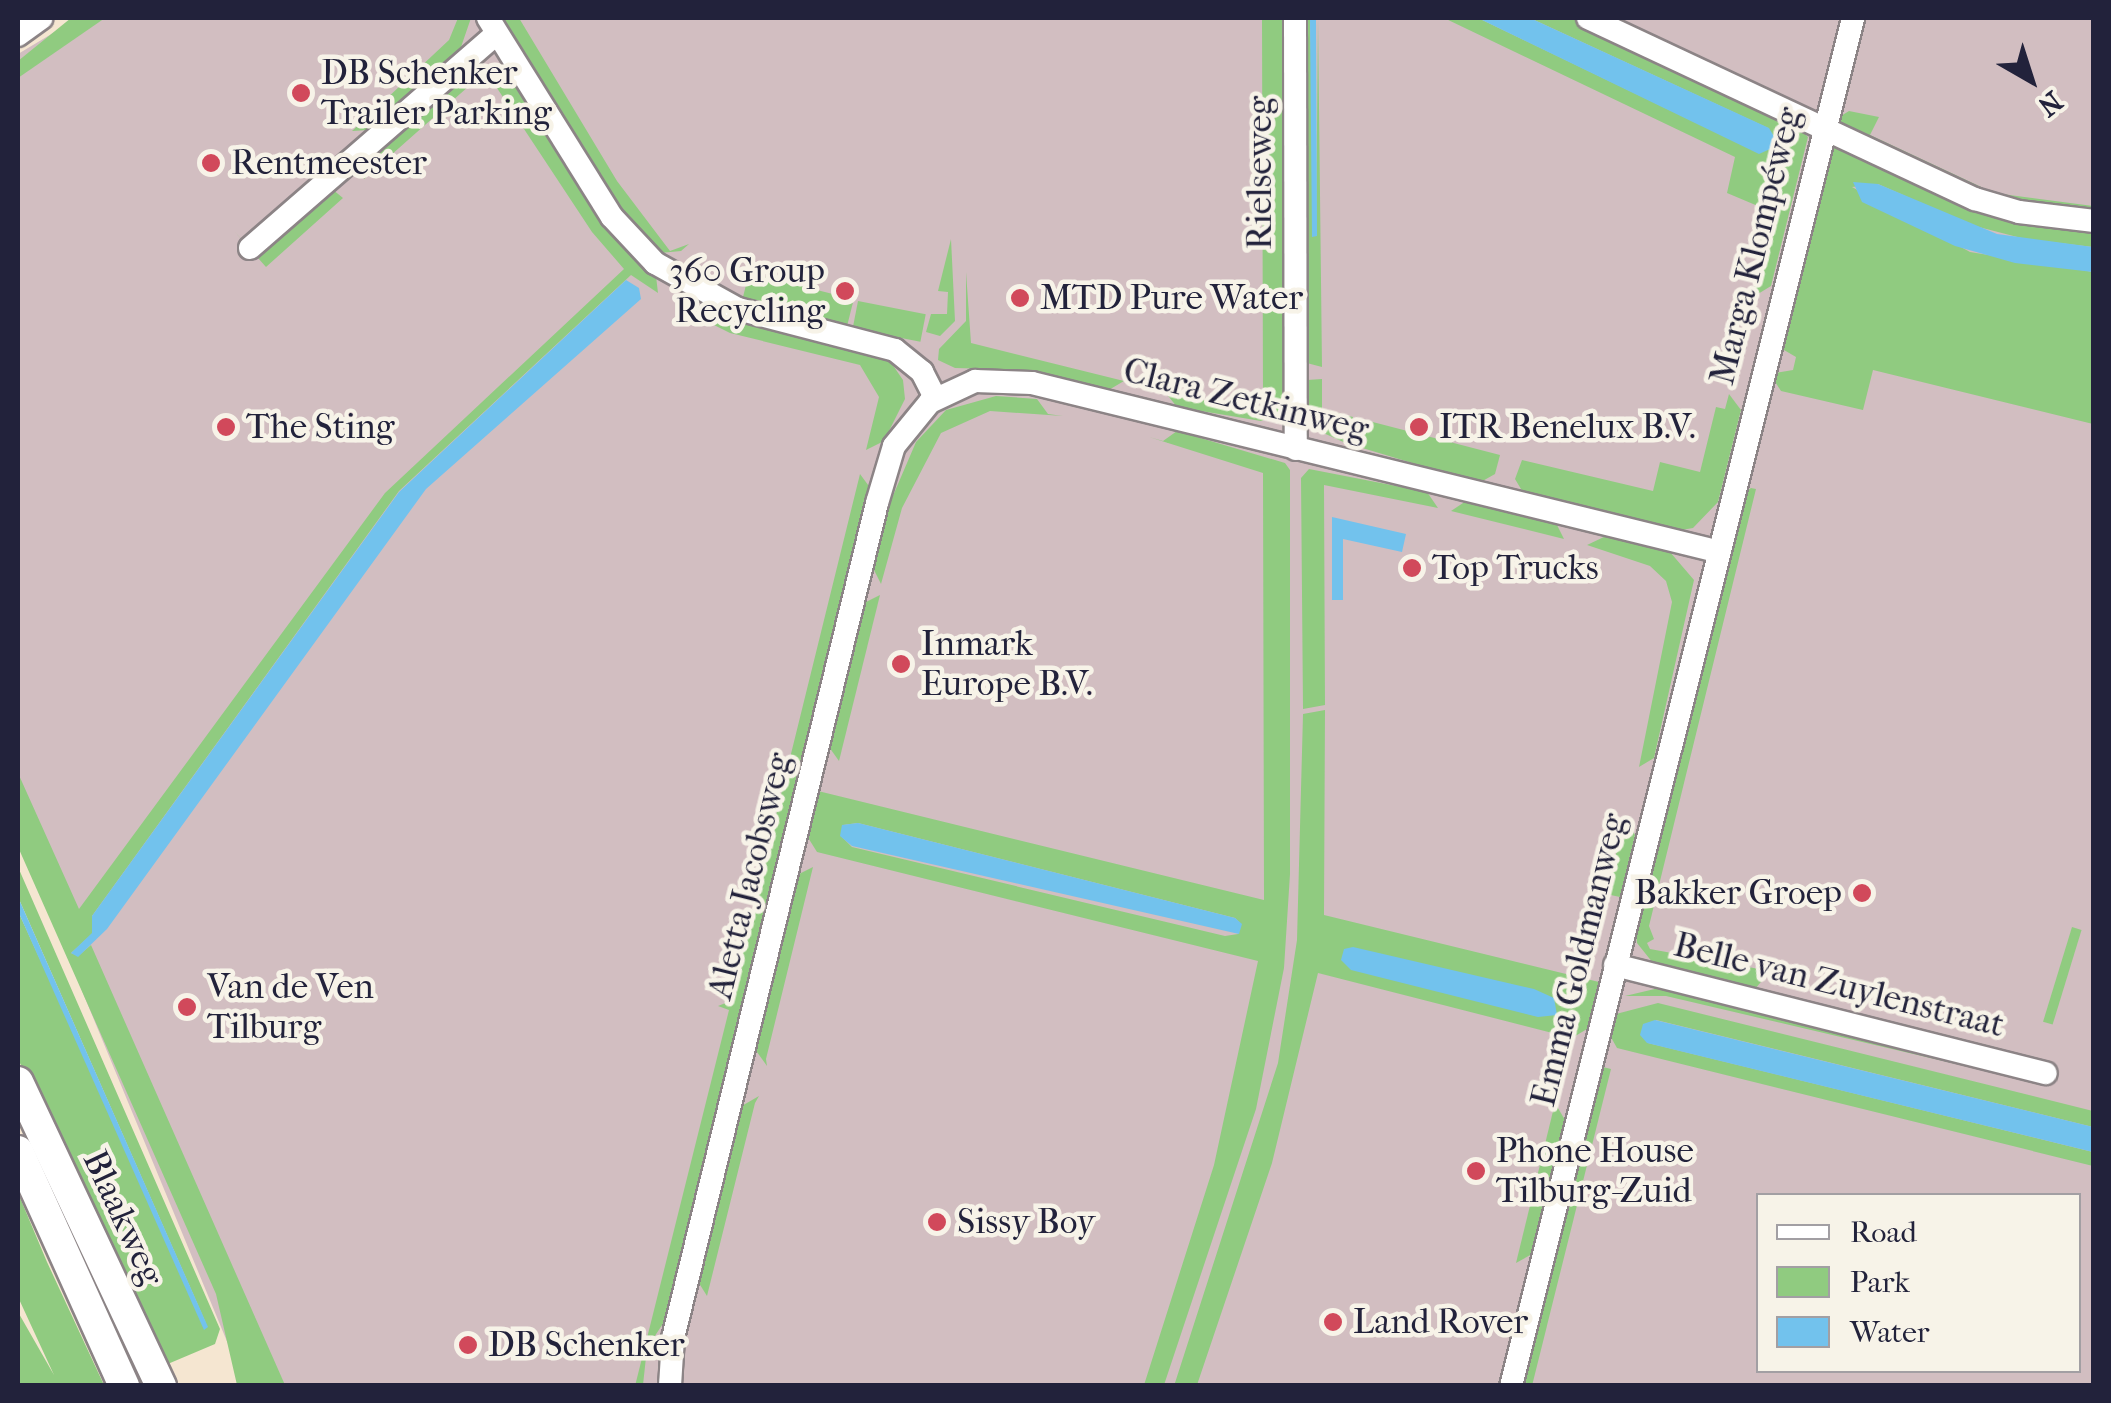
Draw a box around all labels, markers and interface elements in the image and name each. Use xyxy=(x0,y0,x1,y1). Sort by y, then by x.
north arrow xyxy=(1981,30,2081,130)
place label: DB Schenker Trailer Parking xyxy=(321,52,552,134)
marker: DB Schenker Trailer Parking xyxy=(290,82,312,104)
text: N xyxy=(2032,84,2069,123)
street label: Rielseweg xyxy=(1239,96,1281,250)
street label: Marga Klompéweg xyxy=(1701,103,1811,389)
place label: Rentmeester xyxy=(231,142,427,184)
marker: Rentmeester xyxy=(200,152,222,174)
place label: 360 Group Recycling xyxy=(669,250,825,332)
place label: MTD Pure Water xyxy=(1040,277,1303,319)
marker: 360 Group Recycling xyxy=(834,280,856,302)
marker: MTD Pure Water xyxy=(1009,287,1031,309)
street label: Clara Zetkinweg xyxy=(1119,349,1373,451)
place label: The Sting xyxy=(246,406,395,448)
place label: ITR Benelux B.V. xyxy=(1439,406,1696,448)
marker: The Sting xyxy=(215,416,237,438)
marker: ITR Benelux B.V. xyxy=(1408,416,1430,438)
place label: Top Trucks xyxy=(1432,547,1599,589)
marker: Top Trucks xyxy=(1401,557,1423,579)
place label: Inmark Europe B.V. xyxy=(921,623,1093,705)
marker: Inmark Europe B.V. xyxy=(890,653,912,675)
street label: Aletta Jacobsweg xyxy=(699,749,801,1003)
street label: Emma Goldmanweg xyxy=(1522,809,1636,1111)
place label: Bakker Groep xyxy=(1634,872,1842,914)
marker: Bakker Groep xyxy=(1851,882,1873,904)
street label: Belle van Zuylenstraat xyxy=(1670,924,2008,1046)
place label: Van de Ven Tilburg xyxy=(207,966,374,1048)
marker: Van de Ven Tilburg xyxy=(176,996,198,1018)
place label: Phone House Tilburg-Zuid xyxy=(1496,1130,1694,1212)
street label: Blaakweg xyxy=(73,1144,173,1292)
marker: Phone House Tilburg-Zuid xyxy=(1465,1160,1487,1182)
legend xyxy=(1756,1193,2081,1373)
place label: Sissy Boy xyxy=(957,1201,1095,1243)
marker: Sissy Boy xyxy=(926,1211,948,1233)
text: Road xyxy=(1850,1215,1917,1250)
text: Park xyxy=(1850,1265,1910,1300)
place label: Land Rover xyxy=(1353,1301,1528,1343)
marker: Land Rover xyxy=(1322,1311,1344,1333)
text: Water xyxy=(1850,1315,1930,1350)
place label: DB Schenker xyxy=(488,1324,685,1366)
marker: DB Schenker xyxy=(457,1334,479,1356)

